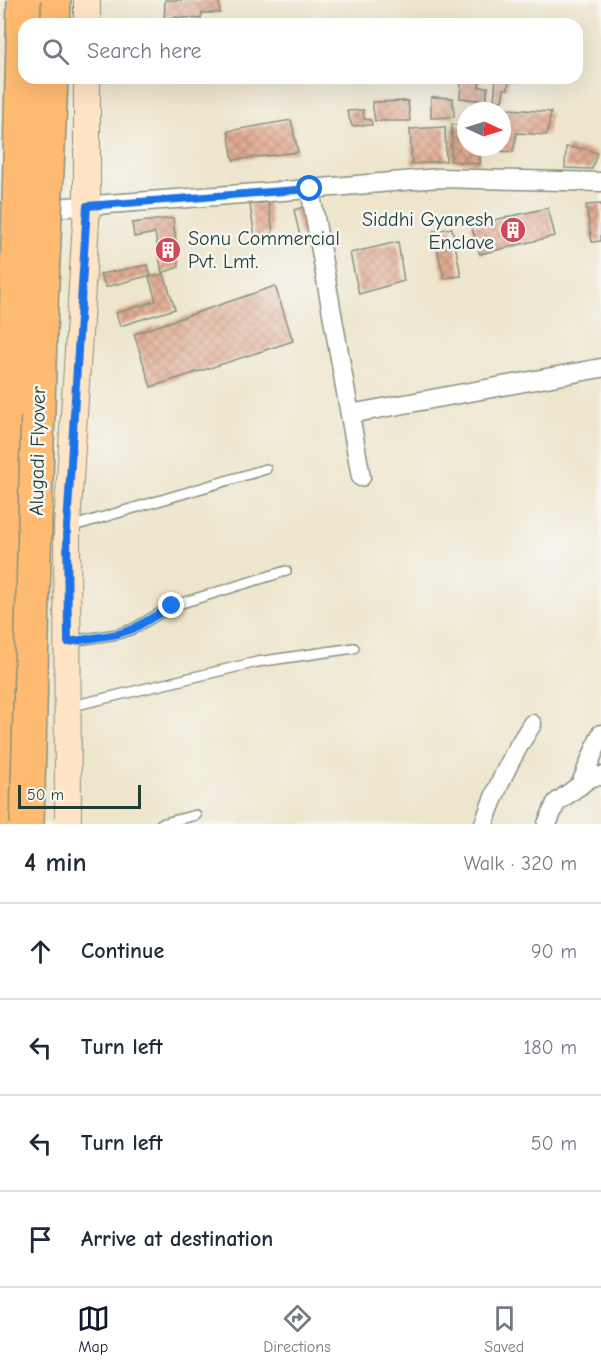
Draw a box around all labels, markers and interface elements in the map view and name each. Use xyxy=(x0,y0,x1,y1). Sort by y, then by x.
search box xyxy=(18,18,583,84)
icon: search xyxy=(39,35,72,68)
text: Search here xyxy=(87,38,202,64)
north arrow xyxy=(457,102,511,156)
route start xyxy=(296,175,322,201)
place label: Siddhi Gyanesh Enclave xyxy=(362,208,494,254)
building icon: Siddhi Gyanesh Enclave xyxy=(498,215,528,245)
place label: Sonu Commercial Pvt. Lmt. xyxy=(188,227,340,273)
building icon: Sonu Commercial Pvt. Lmt. xyxy=(153,235,183,265)
street label: Alugadi Flyover xyxy=(25,386,50,516)
route end xyxy=(158,592,184,618)
scale bar xyxy=(18,782,141,810)
text: 50 m xyxy=(27,786,64,804)
text: 4 min xyxy=(24,848,87,878)
text: Walk · 320 m xyxy=(464,852,577,875)
icon: ahead xyxy=(24,935,57,968)
text: Continue xyxy=(81,938,164,964)
text: 90 m xyxy=(531,940,577,963)
icon: left xyxy=(24,1031,57,1064)
text: Turn left xyxy=(81,1034,163,1060)
text: 180 m xyxy=(523,1036,577,1059)
icon: left xyxy=(24,1127,57,1160)
text: Turn left xyxy=(81,1130,163,1156)
text: 50 m xyxy=(531,1132,577,1155)
icon: arrive xyxy=(24,1223,57,1256)
text: Arrive at destination xyxy=(81,1226,273,1252)
tab: Map xyxy=(77,1302,110,1356)
tab: Directions xyxy=(263,1302,331,1356)
tab: Saved xyxy=(484,1302,524,1356)

